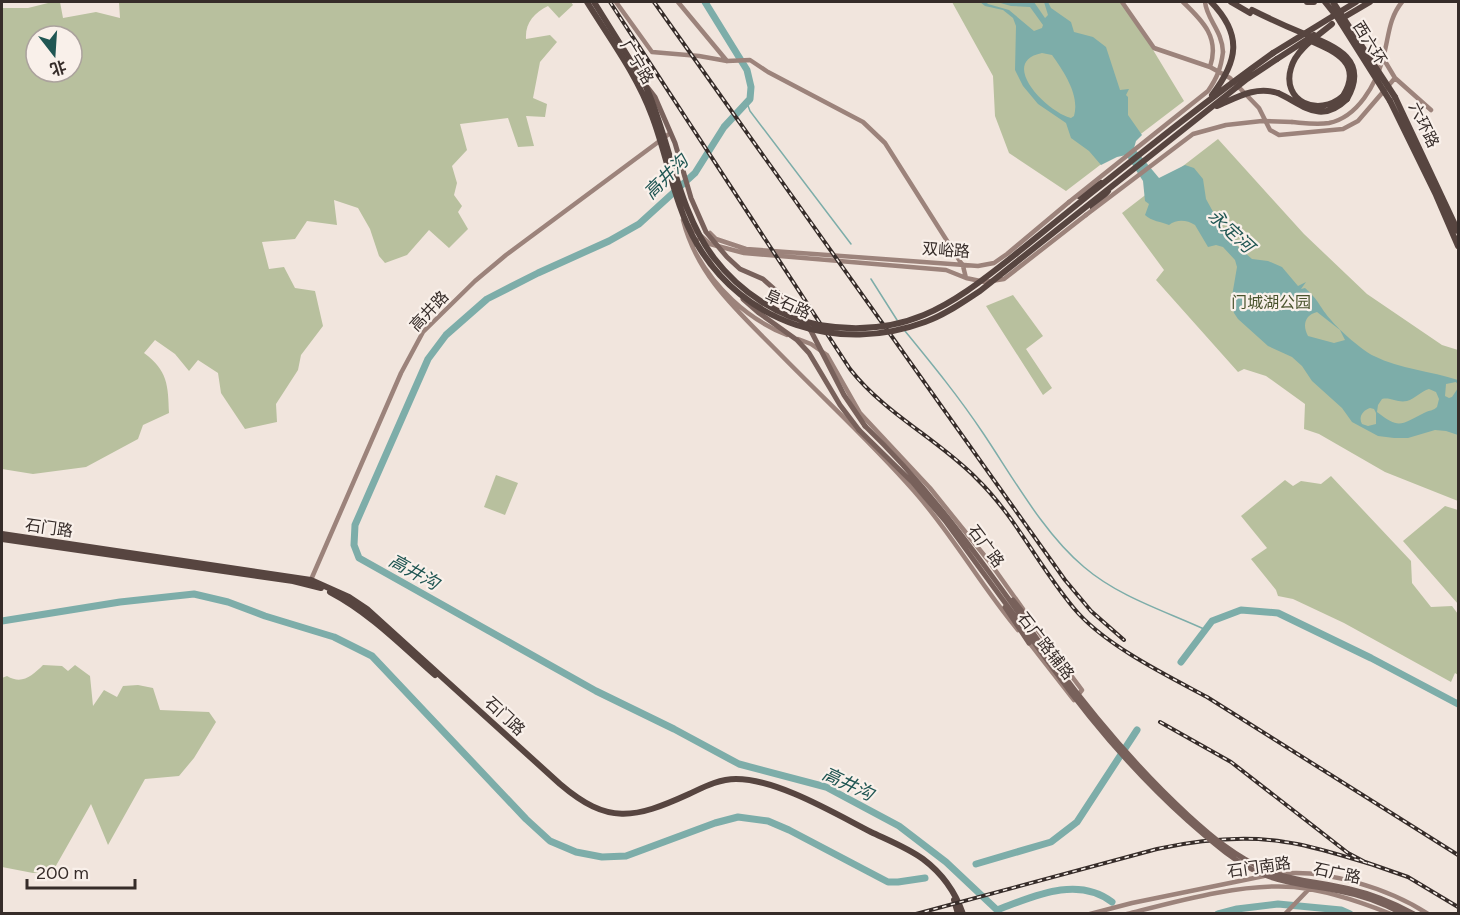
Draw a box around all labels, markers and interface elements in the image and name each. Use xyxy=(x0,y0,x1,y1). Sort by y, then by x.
street label: 西六环 xyxy=(1349,18,1391,68)
north arrow xyxy=(24,24,84,84)
street label: 广宁路 xyxy=(616,37,658,87)
text: 北 xyxy=(48,56,69,79)
street label: 六环路 xyxy=(1405,99,1443,151)
water label: 高井沟 xyxy=(639,149,694,204)
water label: 永定河 xyxy=(1204,205,1260,260)
street label: 双峪路 xyxy=(921,239,971,261)
street label: 阜石路 xyxy=(762,286,814,322)
street label: 高井路 xyxy=(406,287,452,335)
park label: 门城湖公园 xyxy=(1231,293,1311,312)
street label: 石门路 xyxy=(24,515,74,541)
street label: 石广路 xyxy=(964,521,1008,571)
water label: 高井沟 xyxy=(385,549,445,596)
street label: 石广路辅路 xyxy=(1014,609,1078,683)
street label: 石门路 xyxy=(481,693,529,739)
water label: 高井沟 xyxy=(819,763,879,806)
scale bar xyxy=(27,852,135,890)
street label: 石门南路 xyxy=(1226,853,1292,881)
street label: 石广路 xyxy=(1312,859,1362,887)
text: 200 m xyxy=(36,862,89,884)

